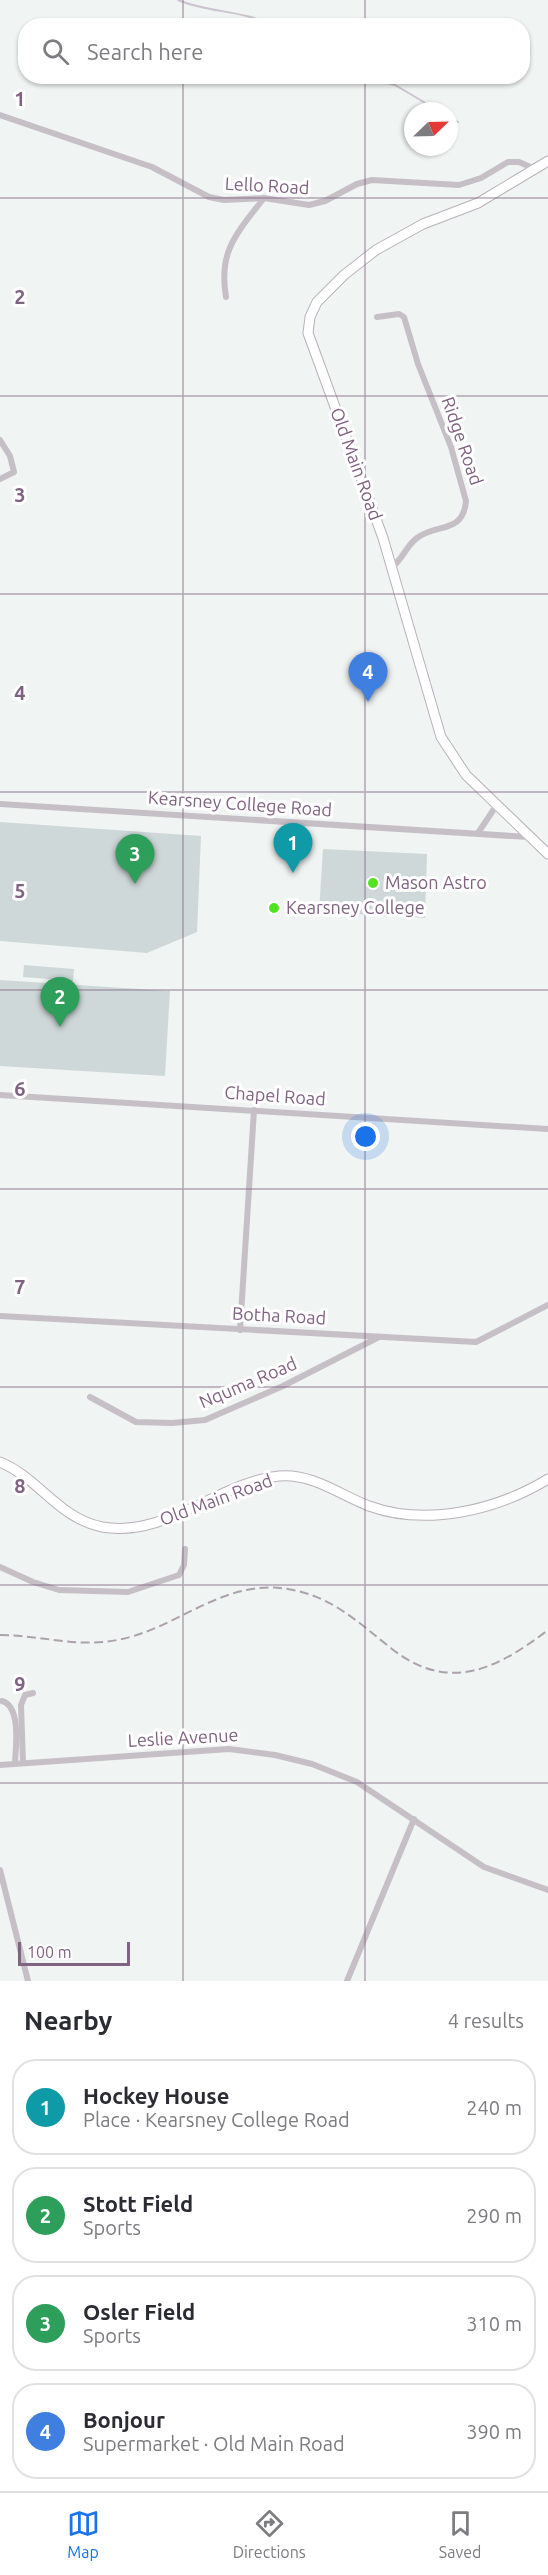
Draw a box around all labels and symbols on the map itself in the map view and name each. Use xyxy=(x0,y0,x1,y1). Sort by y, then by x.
text: 1 xyxy=(14,87,26,110)
north arrow xyxy=(404,102,458,156)
street label: Lello Road xyxy=(224,173,310,197)
text: 2 xyxy=(14,285,26,308)
street label: Ridge Road xyxy=(439,394,487,487)
street label: Old Main Road xyxy=(327,405,387,523)
text: 3 xyxy=(14,483,26,506)
pin: 4 xyxy=(348,652,388,702)
text: 4 xyxy=(14,681,26,704)
street label: Kearsney College Road xyxy=(147,787,333,819)
pin: 1 xyxy=(274,824,312,873)
pin: 3 xyxy=(116,834,154,884)
place label: Mason Astro xyxy=(385,872,487,892)
marker: Mason Astro xyxy=(366,876,380,890)
text: 5 xyxy=(14,879,26,902)
place label: Kearsney College xyxy=(286,897,425,917)
marker: Kearsney College xyxy=(267,901,281,915)
pin: 2 xyxy=(40,978,80,1027)
text: 6 xyxy=(14,1077,26,1100)
street label: Chapel Road xyxy=(224,1081,326,1109)
your location xyxy=(351,1122,380,1151)
text: 7 xyxy=(14,1275,26,1298)
street label: Botha Road xyxy=(231,1303,327,1327)
street label: Nquma Road xyxy=(196,1353,299,1412)
street label: Old Main Road xyxy=(157,1469,275,1529)
text: 8 xyxy=(14,1474,26,1497)
text: 9 xyxy=(14,1672,26,1695)
street label: Leslie Avenue xyxy=(127,1724,239,1750)
scale bar xyxy=(18,1939,130,1966)

